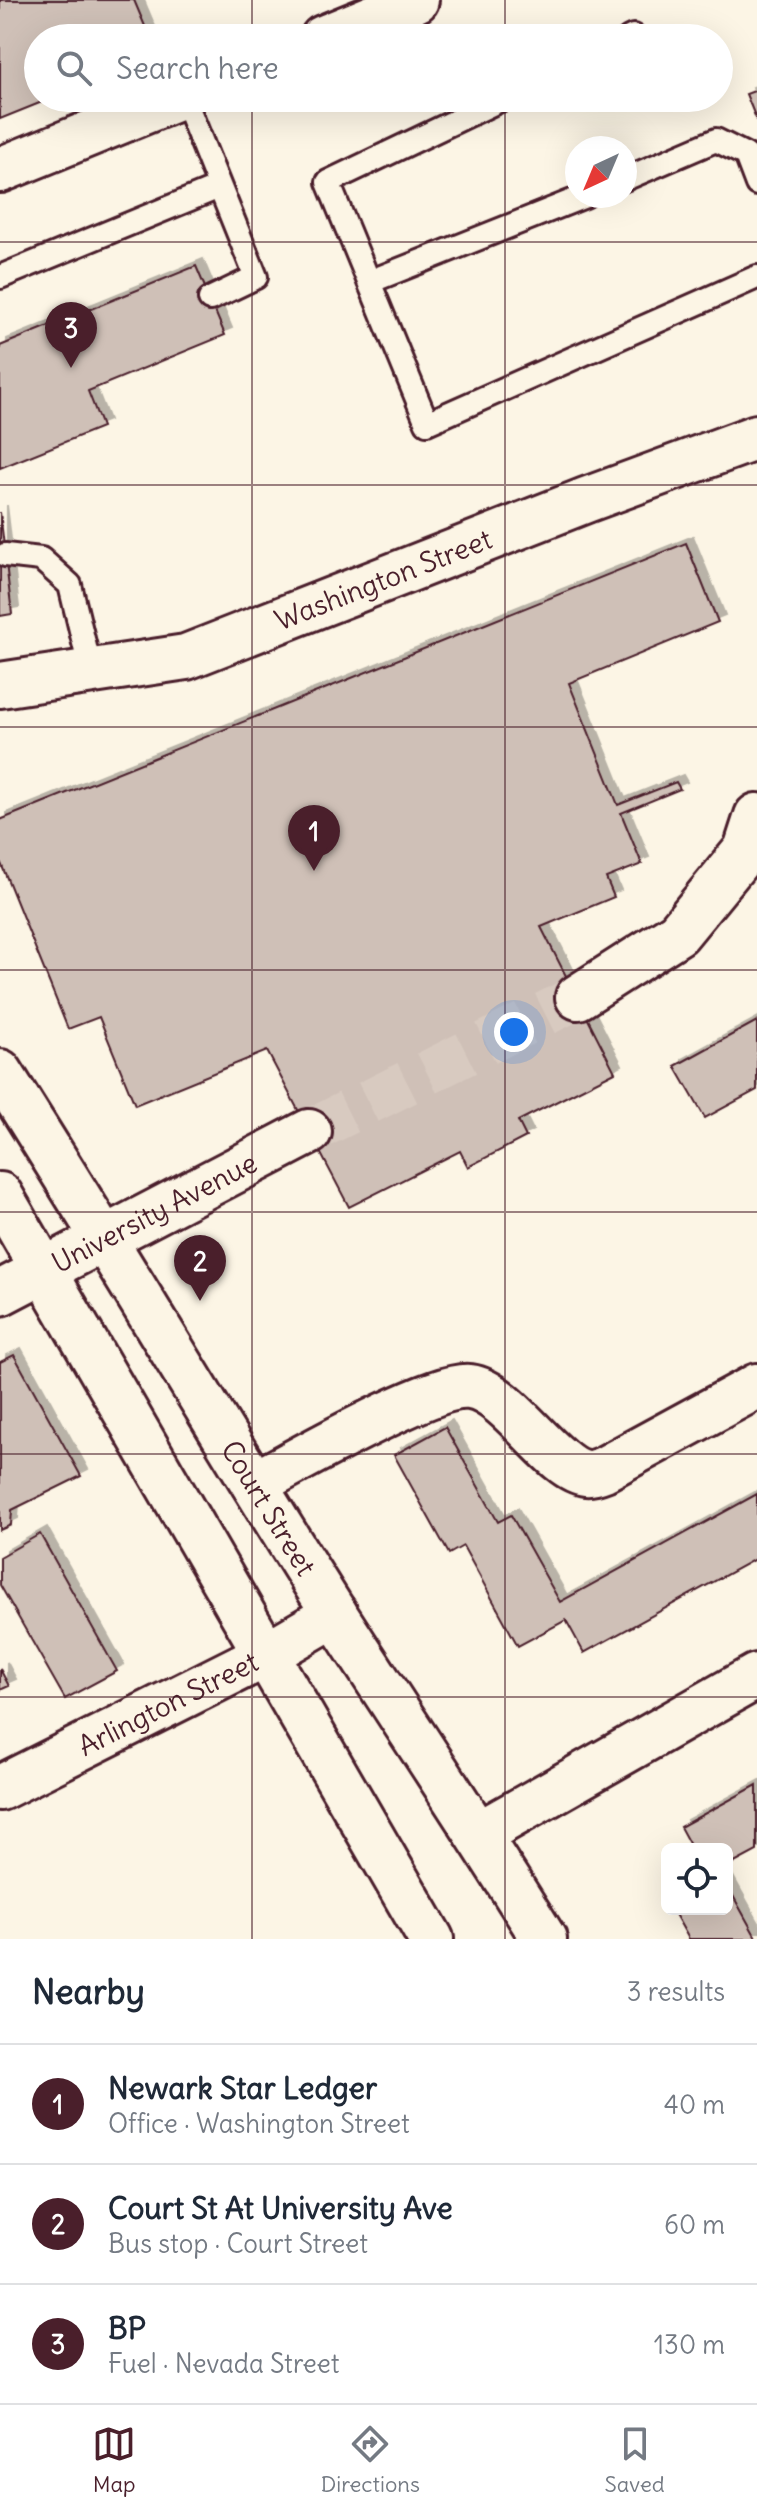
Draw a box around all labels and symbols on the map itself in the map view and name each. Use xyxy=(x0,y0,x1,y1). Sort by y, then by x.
north arrow xyxy=(565,136,637,208)
pin: 3 xyxy=(45,302,97,368)
street label: Washington Street xyxy=(269,521,497,638)
pin: 1 xyxy=(288,805,340,871)
your location xyxy=(494,1012,534,1052)
street label: University Avenue xyxy=(46,1144,263,1281)
pin: 2 xyxy=(174,1235,226,1301)
street label: Court Street xyxy=(213,1434,324,1582)
street label: Arlington Street xyxy=(72,1643,264,1764)

